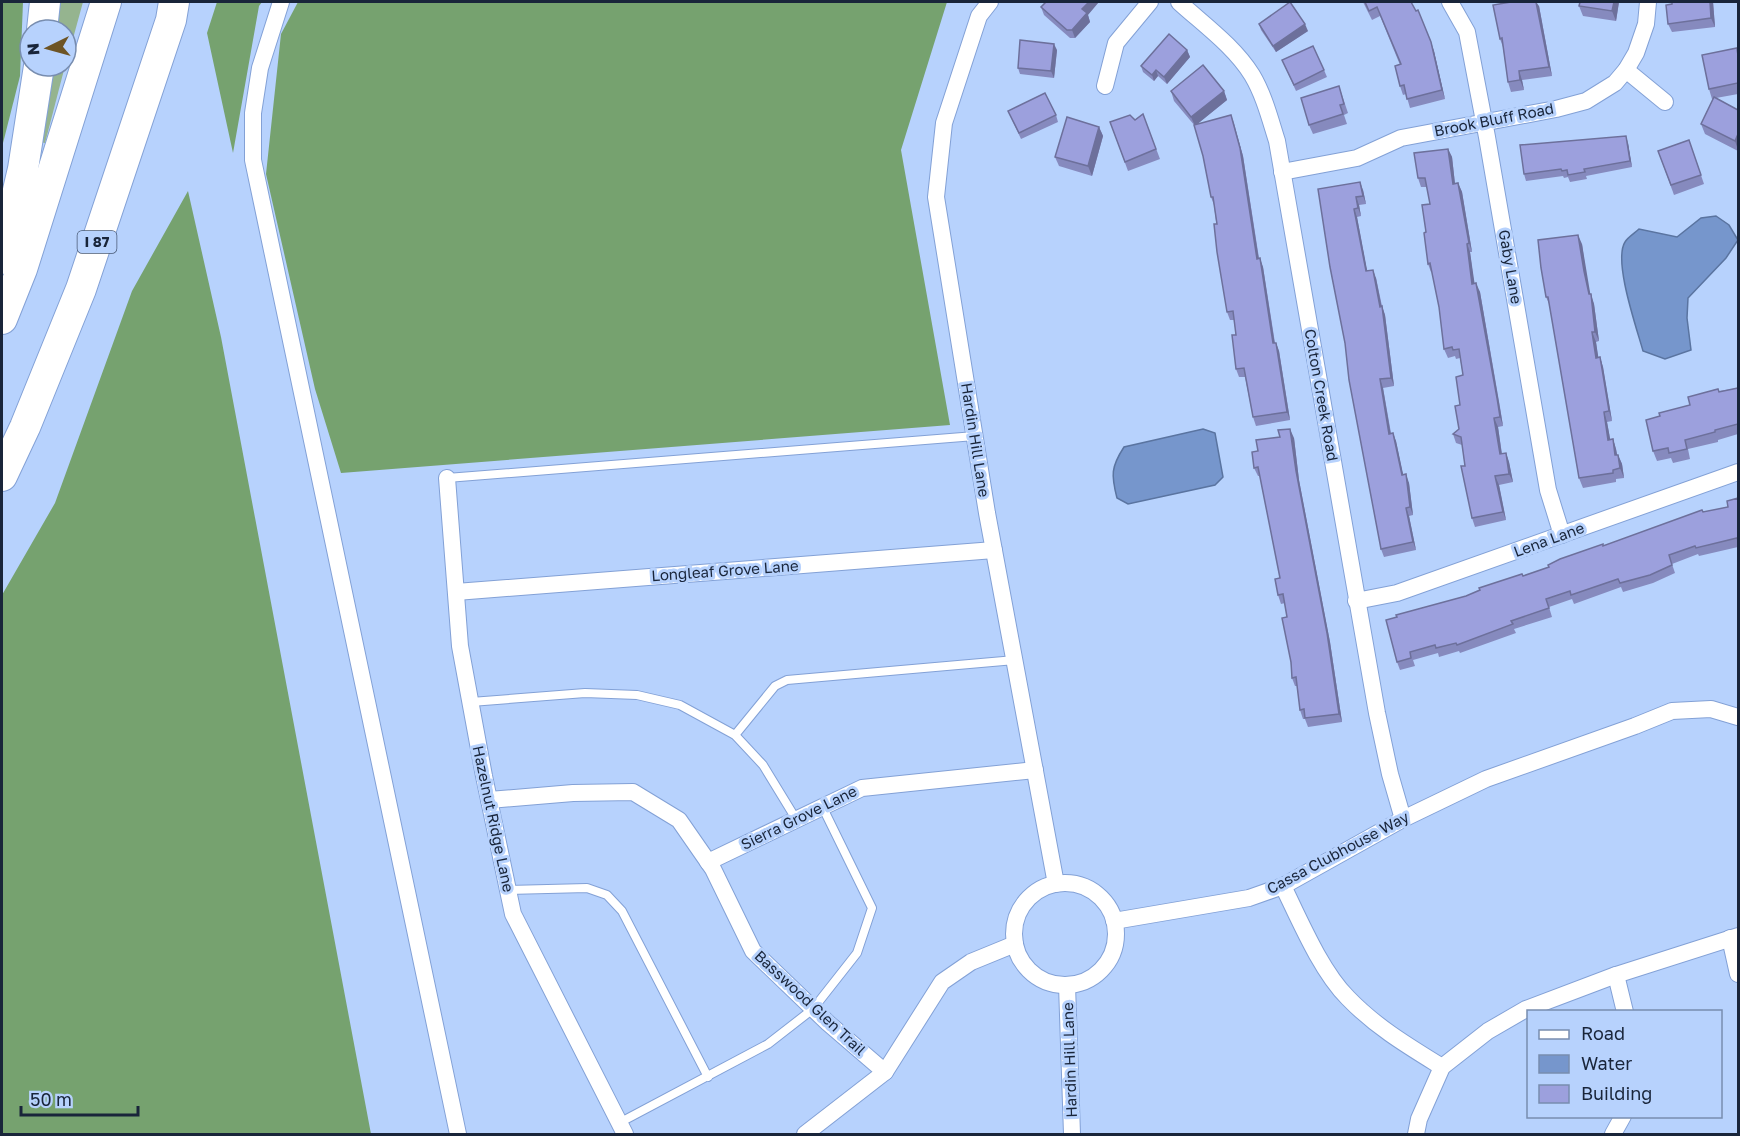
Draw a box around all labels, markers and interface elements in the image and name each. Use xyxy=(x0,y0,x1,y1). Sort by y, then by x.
north arrow xyxy=(18,18,78,78)
text: N xyxy=(23,42,44,56)
street label: Brook Bluff Road xyxy=(1432,99,1555,139)
street label: Gaby Lane xyxy=(1496,228,1526,306)
road number: I 87 xyxy=(78,231,116,253)
street label: Colton Creek Road xyxy=(1301,327,1342,462)
street label: Hardin Hill Lane xyxy=(958,381,994,499)
street label: Lena Lane xyxy=(1511,518,1587,560)
street label: Longleaf Grove Lane xyxy=(651,556,799,584)
street label: Hazelnut Ridge Lane xyxy=(470,744,518,894)
street label: Sierra Grove Lane xyxy=(738,781,860,853)
street label: Cassa Clubhouse Way xyxy=(1263,807,1412,897)
street label: Basswood Glen Trail xyxy=(751,946,870,1059)
street label: Hardin Hill Lane xyxy=(1058,1002,1080,1118)
legend xyxy=(1527,1010,1722,1118)
text: Road xyxy=(1581,1022,1625,1044)
text: Water xyxy=(1581,1052,1632,1074)
scale bar xyxy=(21,1079,138,1117)
text: Building xyxy=(1581,1082,1652,1104)
text: 50 m xyxy=(30,1088,72,1110)

